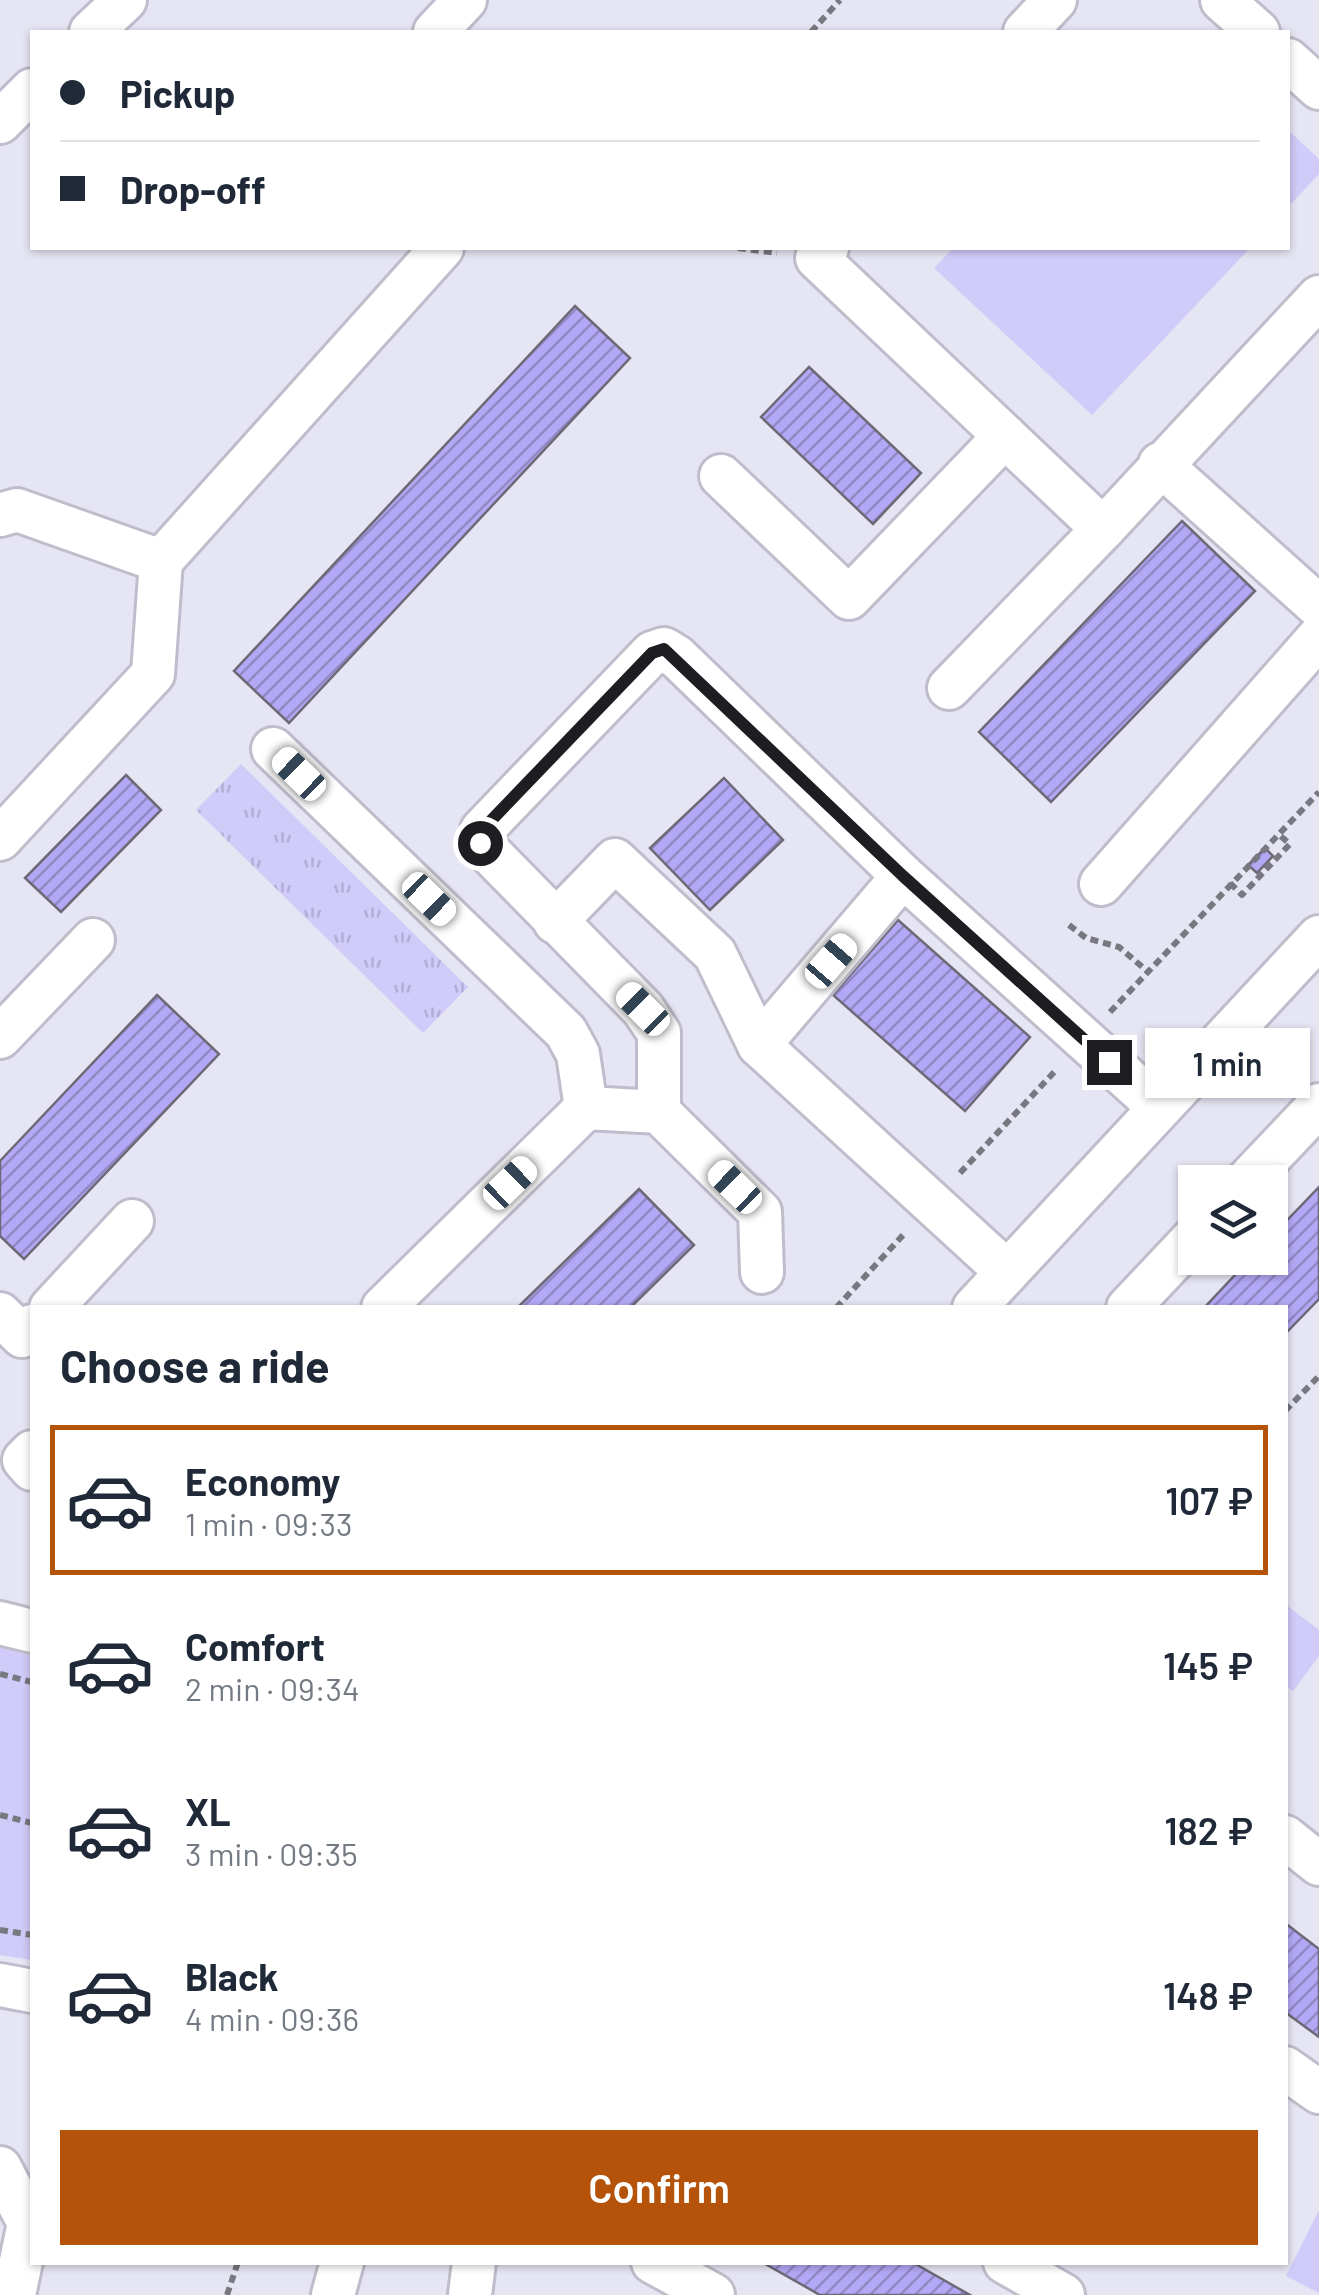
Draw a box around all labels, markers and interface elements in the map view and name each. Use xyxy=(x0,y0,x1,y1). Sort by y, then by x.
text: Pickup xyxy=(120,70,235,116)
text: Drop-off xyxy=(120,166,266,212)
car xyxy=(267,742,331,806)
route start xyxy=(458,821,503,866)
car xyxy=(397,867,461,931)
car xyxy=(800,929,862,993)
car xyxy=(611,977,675,1041)
callout: 1 min xyxy=(1144,1027,1309,1097)
route end xyxy=(1087,1040,1132,1085)
text: 1 min xyxy=(1193,1044,1262,1082)
car xyxy=(478,1151,542,1215)
car xyxy=(703,1155,767,1219)
map controls xyxy=(1178,1165,1288,1275)
button: layers xyxy=(1178,1165,1288,1275)
text: Choose a ride xyxy=(60,1338,330,1392)
icon: car xyxy=(65,1455,155,1545)
text: Economy xyxy=(185,1458,340,1504)
text: 107 ₽ xyxy=(1165,1477,1253,1523)
text: 1 min · 09:33 xyxy=(185,1504,353,1542)
icon: car xyxy=(65,1620,155,1710)
text: Comfort xyxy=(185,1623,325,1669)
text: 145 ₽ xyxy=(1163,1642,1253,1688)
text: 2 min · 09:34 xyxy=(185,1669,360,1707)
icon: car xyxy=(65,1785,155,1875)
text: XL xyxy=(185,1788,231,1834)
text: 182 ₽ xyxy=(1164,1807,1253,1853)
text: 3 min · 09:35 xyxy=(185,1834,358,1872)
icon: car xyxy=(65,1950,155,2040)
text: Black xyxy=(185,1953,279,1999)
text: 148 ₽ xyxy=(1163,1972,1253,2018)
text: 4 min · 09:36 xyxy=(185,1999,359,2037)
button: Confirm xyxy=(60,2130,1258,2245)

